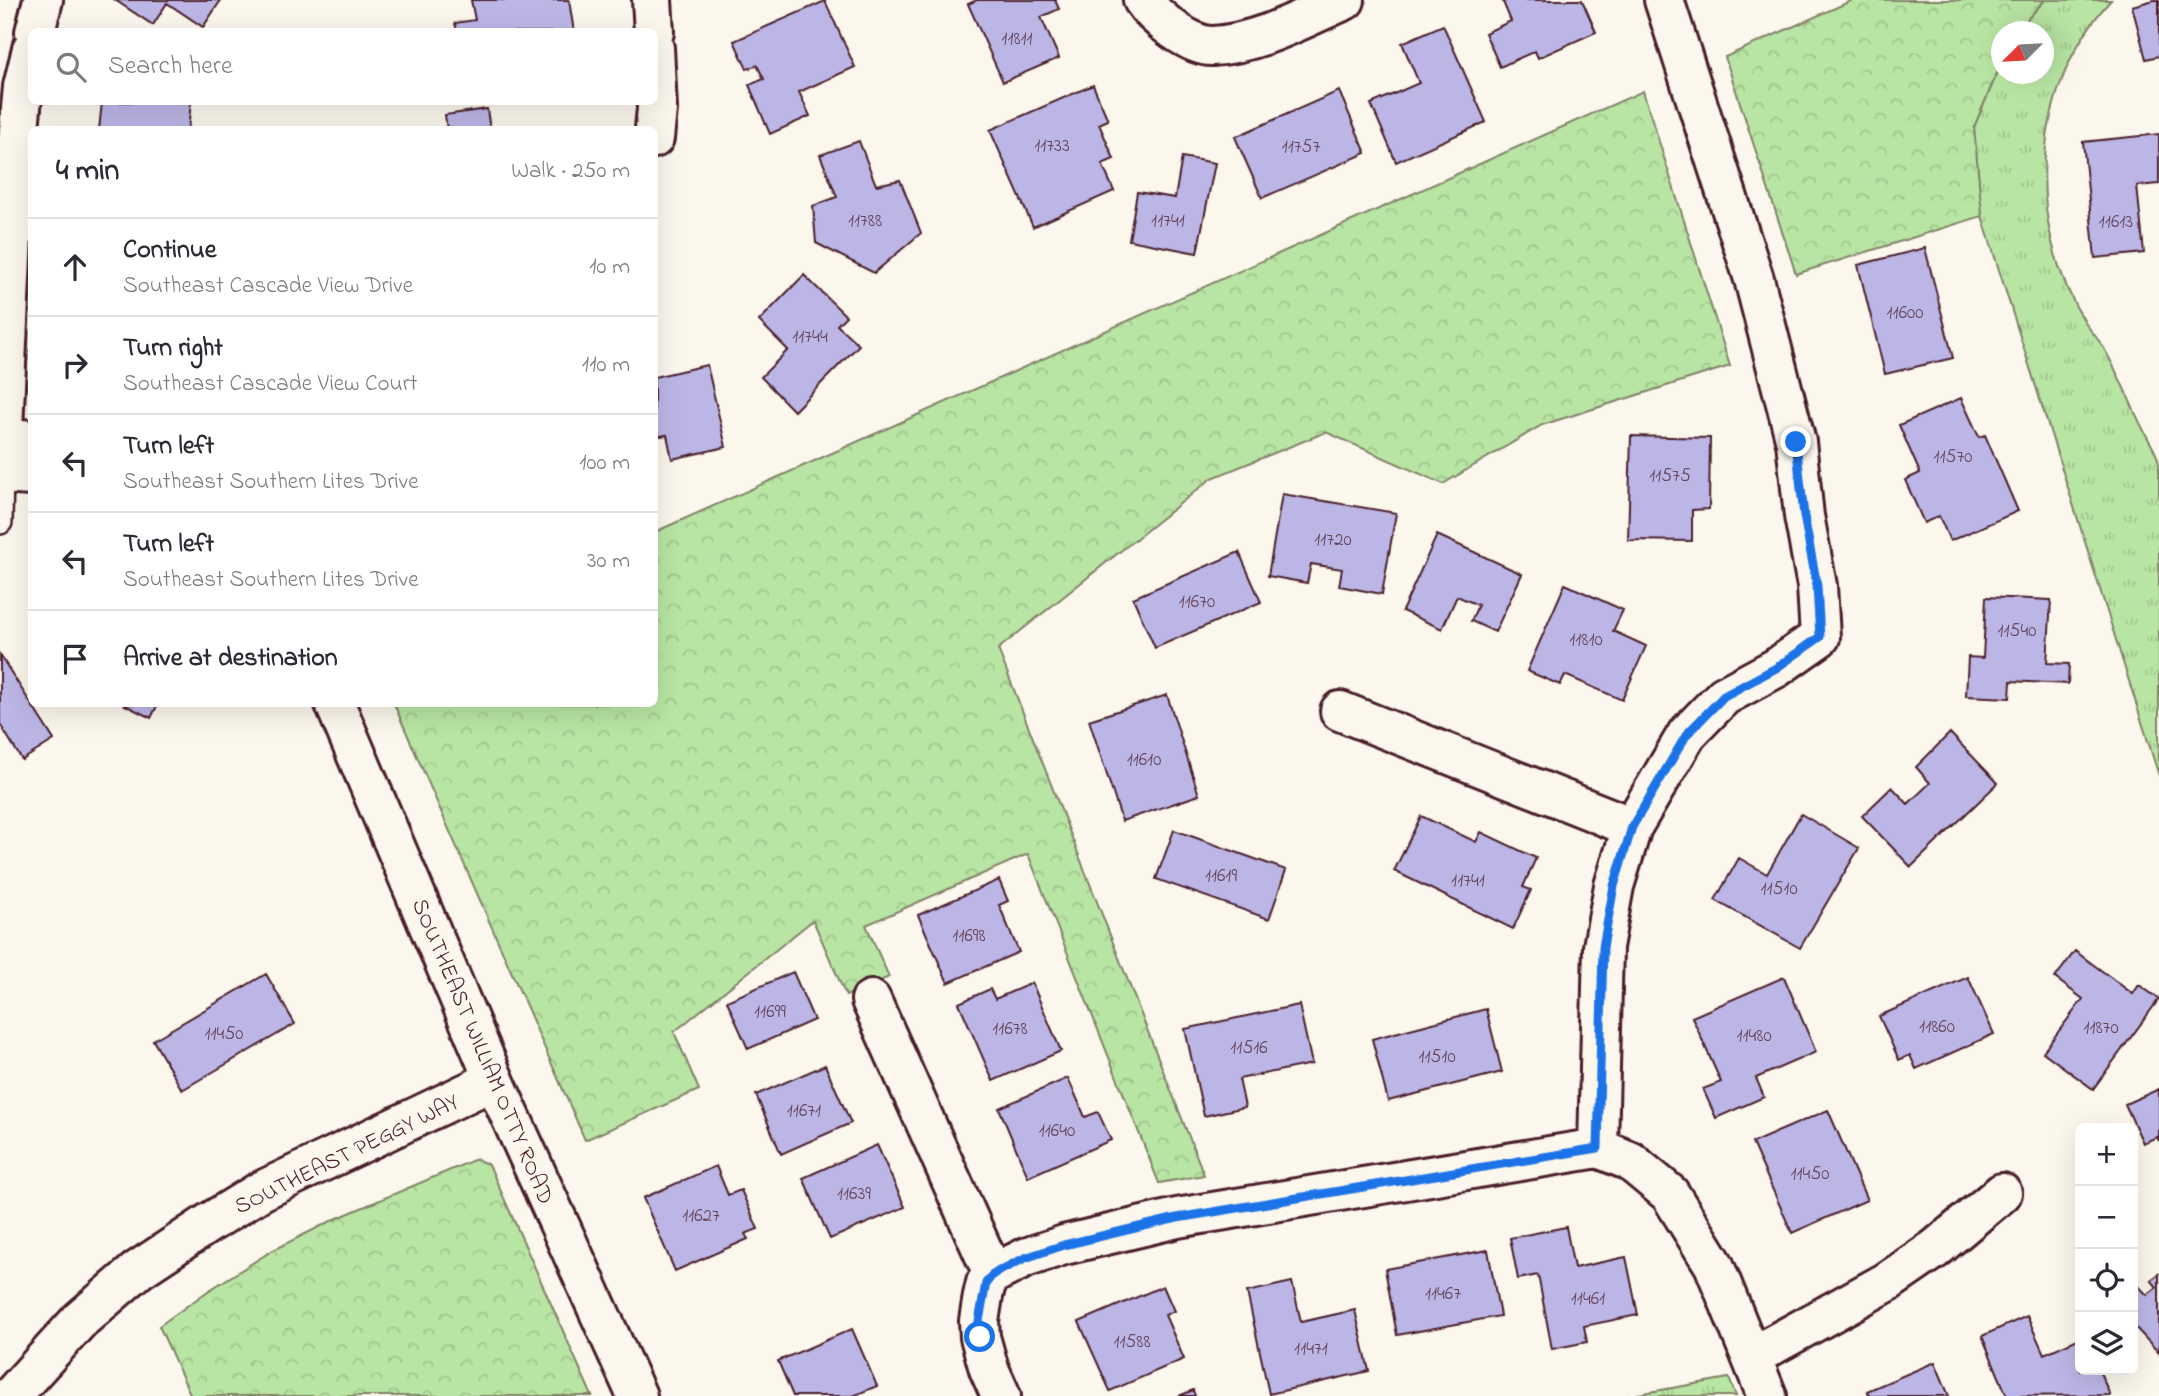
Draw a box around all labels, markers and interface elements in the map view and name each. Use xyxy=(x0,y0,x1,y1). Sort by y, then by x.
north arrow xyxy=(1991,21,2054,84)
house number: 11811 xyxy=(1001,26,1033,53)
search box xyxy=(28,28,658,105)
icon: search xyxy=(52,48,90,86)
text: Search here xyxy=(108,48,233,86)
house number: 11733 xyxy=(1034,133,1070,160)
house number: 11757 xyxy=(1282,134,1320,161)
text: 4 min xyxy=(56,150,119,194)
text: Walk · 250 m xyxy=(511,155,630,188)
house number: 11788 xyxy=(848,208,882,235)
house number: 11741 xyxy=(1151,208,1185,235)
house number: 11613 xyxy=(2099,209,2133,236)
text: Continue xyxy=(123,232,216,270)
icon: ahead xyxy=(56,248,94,286)
text: 10 m xyxy=(589,251,630,284)
text: Southeast Cascade View Drive xyxy=(123,270,413,303)
house number: 11600 xyxy=(1887,300,1923,327)
house number: 11744 xyxy=(792,324,828,351)
text: Turn right xyxy=(123,330,223,368)
icon: right xyxy=(56,346,94,384)
text: 110 m xyxy=(582,349,630,382)
text: Southeast Cascade View Court xyxy=(123,368,418,401)
route end xyxy=(1780,426,1811,457)
text: Turn left xyxy=(123,428,214,466)
icon: left xyxy=(56,444,94,482)
house number: 11570 xyxy=(1934,444,1973,471)
text: 100 m xyxy=(579,447,630,480)
house number: 11575 xyxy=(1649,463,1691,490)
text: Southeast Southern Lites Drive xyxy=(123,466,419,499)
text: Turn left xyxy=(123,526,214,564)
house number: 11720 xyxy=(1314,527,1352,554)
icon: left xyxy=(56,542,94,580)
text: 30 m xyxy=(587,545,630,578)
text: Southeast Southern Lites Drive xyxy=(123,564,419,597)
house number: 11670 xyxy=(1179,589,1215,616)
house number: 11540 xyxy=(1998,618,2037,645)
house number: 11810 xyxy=(1569,627,1603,654)
icon: arrive xyxy=(56,640,94,678)
text: Arrive at destination xyxy=(123,640,338,678)
house number: 11610 xyxy=(1127,747,1161,774)
house number: 11619 xyxy=(1205,863,1237,890)
house number: 11741 xyxy=(1451,868,1485,895)
house number: 11510 xyxy=(1760,876,1798,903)
street label: SOUTHEAST WILLIAM OTTY ROAD xyxy=(402,894,561,1210)
house number: 11698 xyxy=(952,923,986,950)
house number: 11699 xyxy=(754,999,786,1026)
house number: 11860 xyxy=(1919,1014,1955,1041)
house number: 11870 xyxy=(2083,1015,2119,1042)
house number: 11678 xyxy=(992,1016,1028,1043)
house number: 11450 xyxy=(205,1021,244,1048)
house number: 11480 xyxy=(1736,1023,1772,1050)
house number: 11516 xyxy=(1230,1035,1268,1062)
house number: 11510 xyxy=(1418,1044,1456,1071)
street label: SOUTHEAST PEGGY WAY xyxy=(229,1086,465,1224)
house number: 11671 xyxy=(787,1098,821,1125)
house number: 11640 xyxy=(1039,1118,1075,1145)
map controls xyxy=(2075,1123,2138,1375)
button: + xyxy=(2075,1123,2138,1186)
house number: 11450 xyxy=(1791,1161,1830,1188)
house number: 11639 xyxy=(837,1181,871,1208)
button: − xyxy=(2075,1186,2138,1249)
house number: 11627 xyxy=(682,1203,720,1230)
button: locate xyxy=(2075,1249,2138,1312)
house number: 11467 xyxy=(1425,1281,1461,1308)
house number: 11461 xyxy=(1571,1286,1605,1313)
button: layers xyxy=(2075,1312,2138,1375)
route start xyxy=(964,1321,995,1352)
house number: 11588 xyxy=(1113,1329,1151,1356)
house number: 11471 xyxy=(1294,1336,1328,1363)

